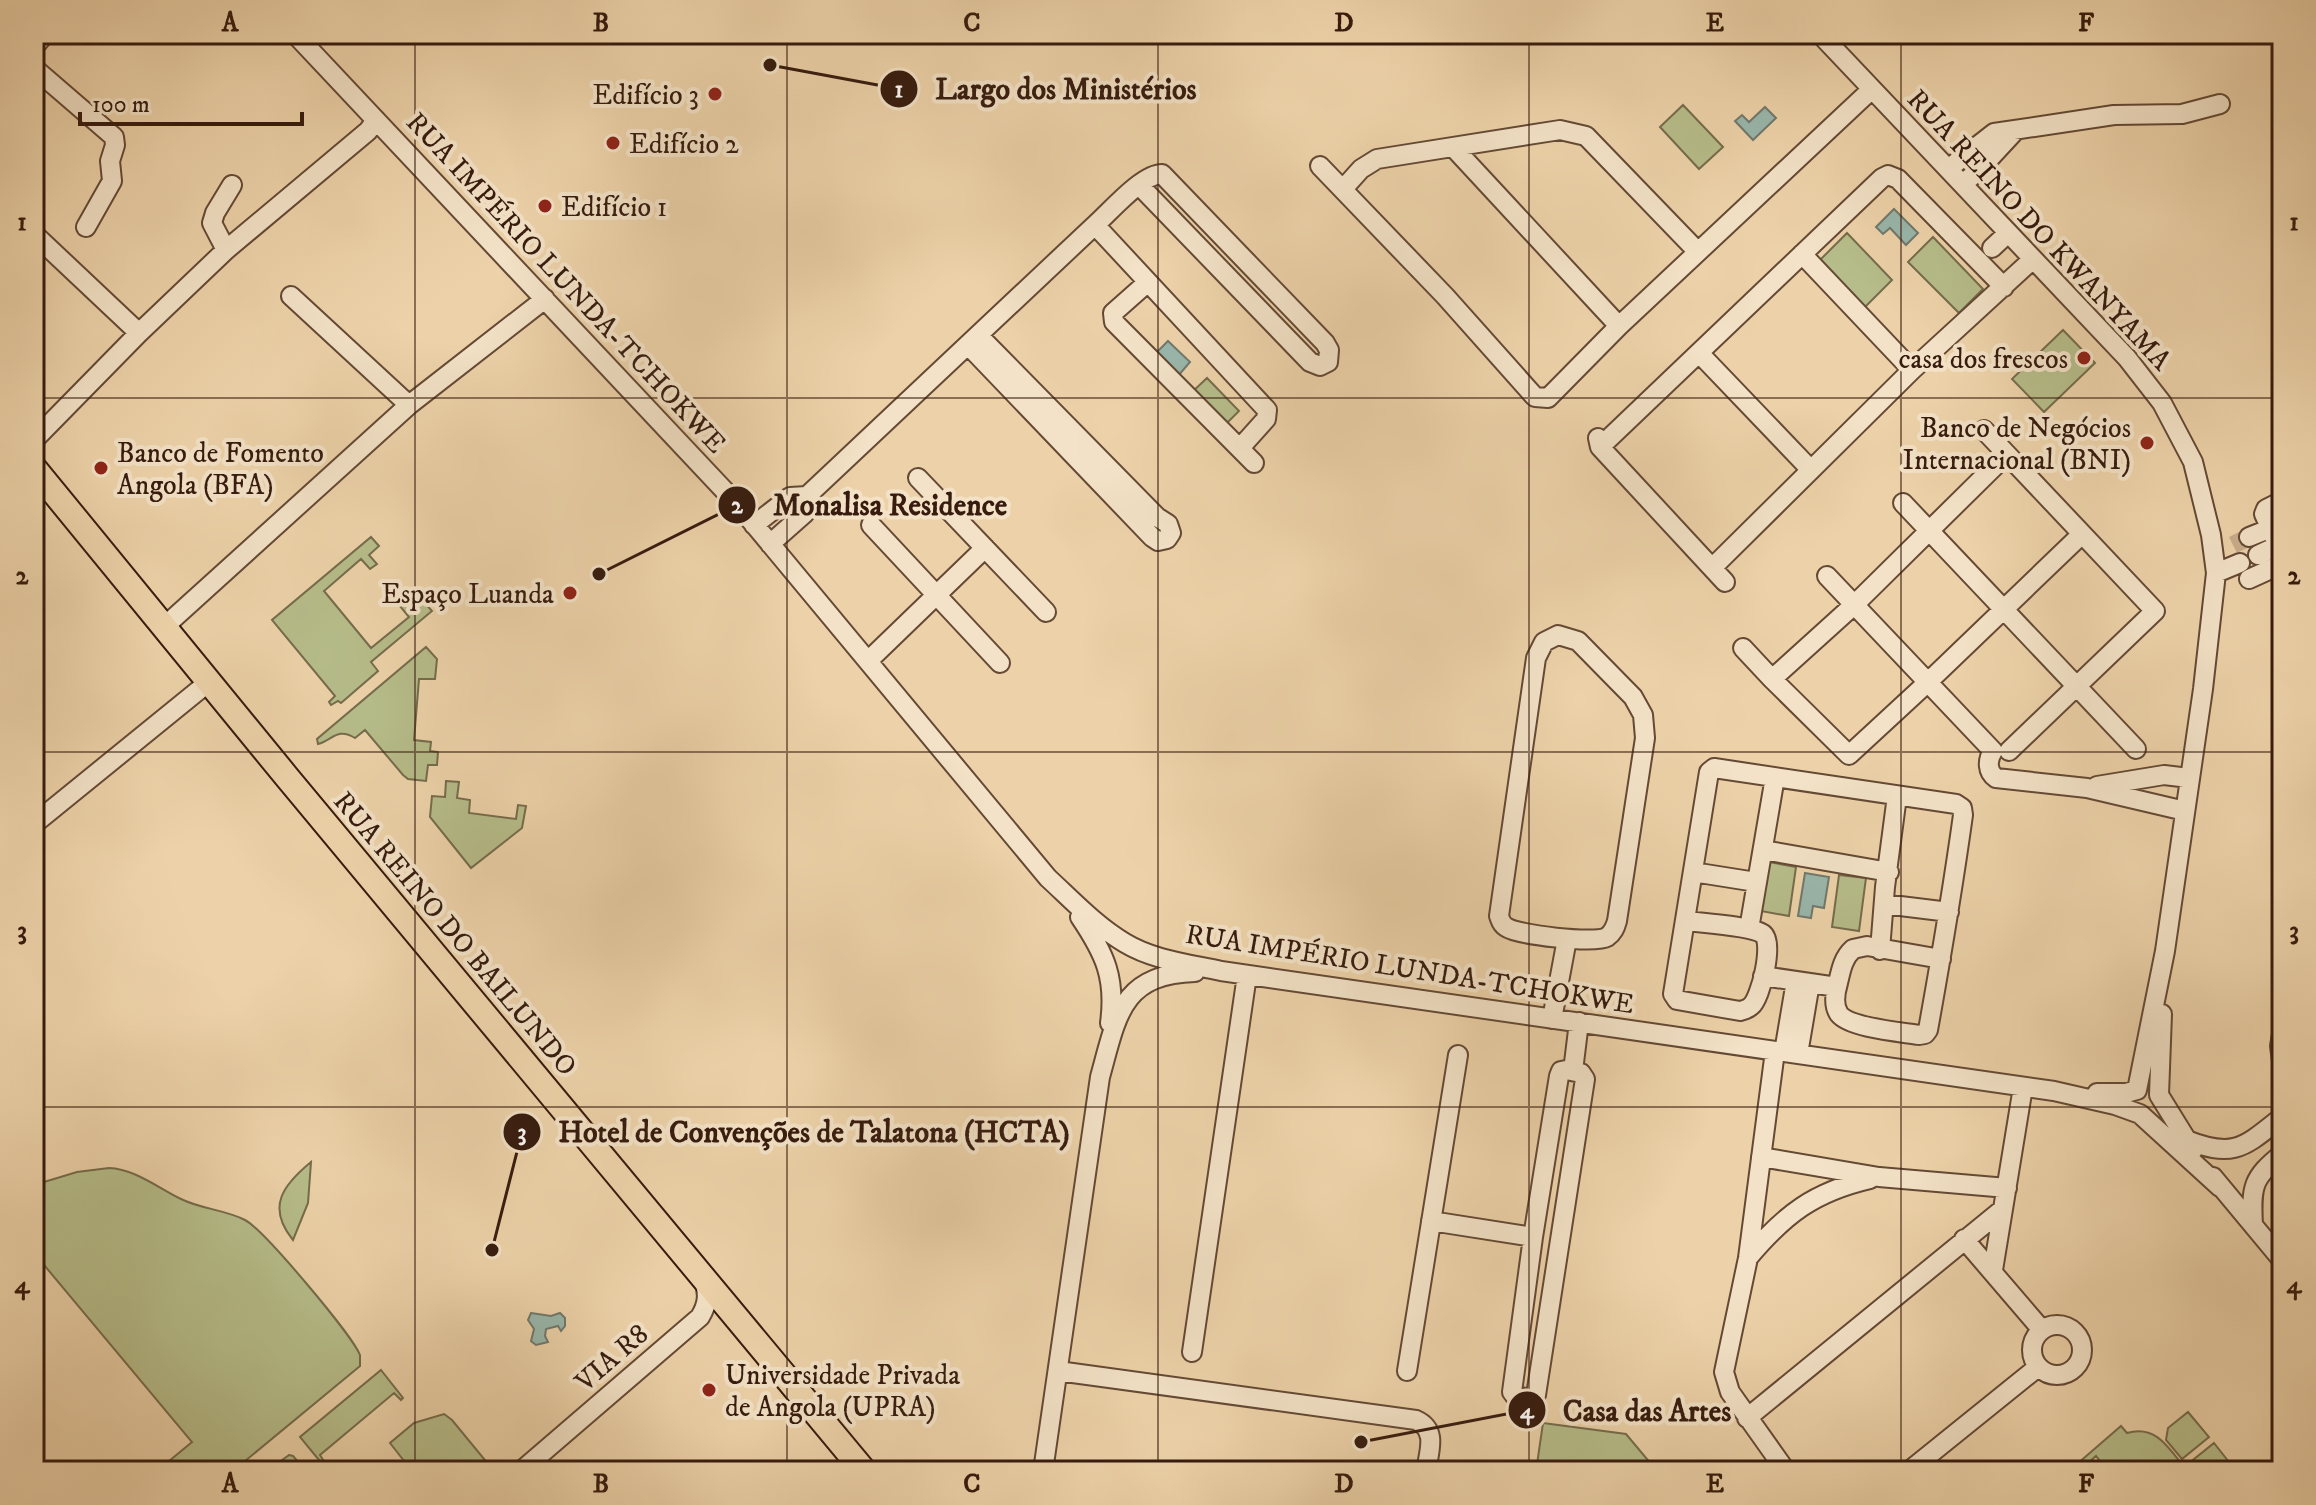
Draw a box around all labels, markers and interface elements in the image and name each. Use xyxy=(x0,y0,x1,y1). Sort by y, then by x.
text: A xyxy=(221,7,240,40)
text: B xyxy=(593,7,609,40)
text: C xyxy=(963,7,981,40)
text: D xyxy=(1334,7,1354,40)
text: E xyxy=(1706,7,1724,40)
text: F xyxy=(2078,7,2095,40)
callout: Largo dos Ministérios xyxy=(879,62,1213,116)
text: Largo dos Ministérios xyxy=(935,72,1197,109)
text: 1 xyxy=(895,75,904,105)
scale bar xyxy=(80,76,302,126)
place label: Edifício 3 xyxy=(593,78,699,113)
street label: RUA REINO DO KWANYAMA xyxy=(1899,82,2179,379)
marker: Edifício 3 xyxy=(706,85,724,103)
text: 100 m xyxy=(92,90,150,120)
street label: RUA IMPÉRIO LUNDA-TCHOKWE xyxy=(398,105,733,461)
place label: Edifício 2 xyxy=(629,127,739,162)
marker: Edifício 2 xyxy=(604,134,622,152)
place label: Edifício 1 xyxy=(561,190,667,225)
marker: Edifício 1 xyxy=(536,197,554,215)
text: 1 xyxy=(17,206,27,239)
text: 1 xyxy=(2289,206,2299,239)
place label: casa dos frescos xyxy=(1899,342,2068,377)
marker: casa dos frescos xyxy=(2075,349,2093,367)
place label: Banco de Negócios Internacional (BNI) xyxy=(1903,411,2131,478)
marker: Banco de Negócios Internacional (BNI) xyxy=(2138,434,2156,452)
place label: Banco de Fomento Angola (BFA) xyxy=(117,436,324,503)
marker: Banco de Fomento Angola (BFA) xyxy=(92,459,110,477)
callout: Monalisa Residence xyxy=(717,478,1023,532)
text: Monalisa Residence xyxy=(773,488,1008,525)
text: 2 xyxy=(731,491,744,521)
text: 2 xyxy=(16,560,30,593)
text: 2 xyxy=(2288,560,2302,593)
place label: Espaço Luanda xyxy=(381,577,554,612)
marker: Espaço Luanda xyxy=(561,584,579,602)
street label: RUA REINO DO BAILUNDO xyxy=(326,785,584,1083)
text: 3 xyxy=(17,915,27,948)
text: 3 xyxy=(2289,915,2299,948)
street label: RUA IMPÉRIO LUNDA-TCHOKWE xyxy=(1183,917,1636,1022)
callout: Hotel de Convenções de Talatona (HCTA) xyxy=(502,1105,1086,1159)
text: Hotel de Convenções de Talatona (HCTA) xyxy=(558,1115,1070,1152)
text: 3 xyxy=(518,1118,527,1148)
text: 4 xyxy=(15,1269,31,1302)
text: 4 xyxy=(2287,1269,2303,1302)
street label: VIA R8 xyxy=(567,1317,656,1400)
place label: Universidade Privada de Angola (UPRA) xyxy=(725,1358,960,1425)
marker: Universidade Privada de Angola (UPRA) xyxy=(700,1381,718,1399)
callout: Casa das Artes xyxy=(1507,1383,1747,1437)
text: Casa das Artes xyxy=(1563,1394,1731,1431)
text: 4 xyxy=(1520,1396,1535,1426)
text: A xyxy=(221,1468,240,1501)
text: B xyxy=(593,1468,609,1501)
text: C xyxy=(963,1468,981,1501)
text: D xyxy=(1334,1468,1354,1501)
text: E xyxy=(1706,1468,1724,1501)
text: F xyxy=(2078,1468,2095,1501)

